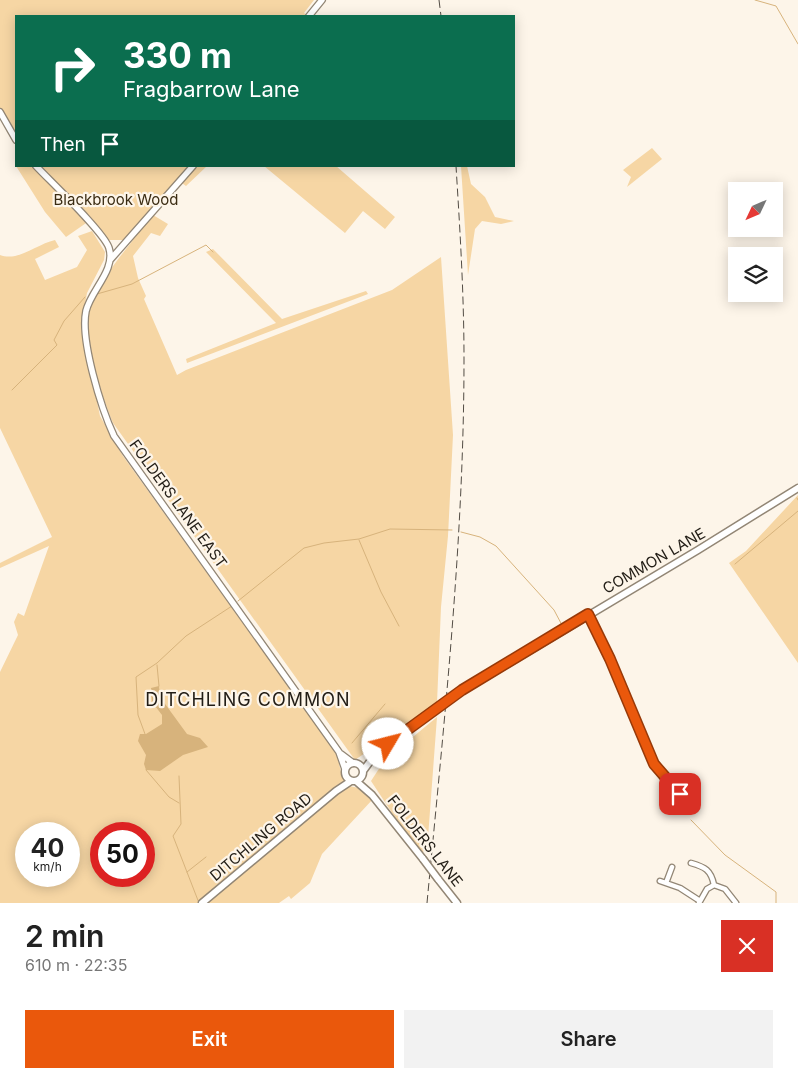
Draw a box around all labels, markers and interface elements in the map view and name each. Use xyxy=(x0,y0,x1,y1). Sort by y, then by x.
text: 330 m xyxy=(123,34,232,76)
icon: right xyxy=(40,35,105,100)
text: Fragbarrow Lane xyxy=(123,76,300,102)
icon: arrive xyxy=(96,130,124,158)
text: Then xyxy=(40,133,86,156)
north arrow xyxy=(728,182,782,238)
map controls xyxy=(728,182,783,302)
park label: Blackbrook Wood xyxy=(54,190,178,209)
button: layers xyxy=(728,247,783,302)
street label: FOLDERS LANE EAST xyxy=(125,436,231,572)
street label: COMMON LANE xyxy=(599,523,709,598)
district label: DITCHLING COMMON xyxy=(145,689,351,710)
position arrow xyxy=(361,717,413,769)
pin xyxy=(659,773,701,815)
icon: arrive xyxy=(666,780,694,808)
street label: DITCHLING ROAD xyxy=(206,788,316,885)
street label: FOLDERS LANE xyxy=(384,791,467,890)
speed limit sign: 50 xyxy=(90,822,155,887)
text: 40 xyxy=(31,833,64,863)
text: km/h xyxy=(33,859,62,874)
text: 2 min xyxy=(25,918,104,954)
button: close xyxy=(721,920,773,972)
text: 610 m · 22:35 xyxy=(25,955,127,975)
button: Exit xyxy=(25,1010,394,1068)
button: Share xyxy=(404,1010,773,1068)

